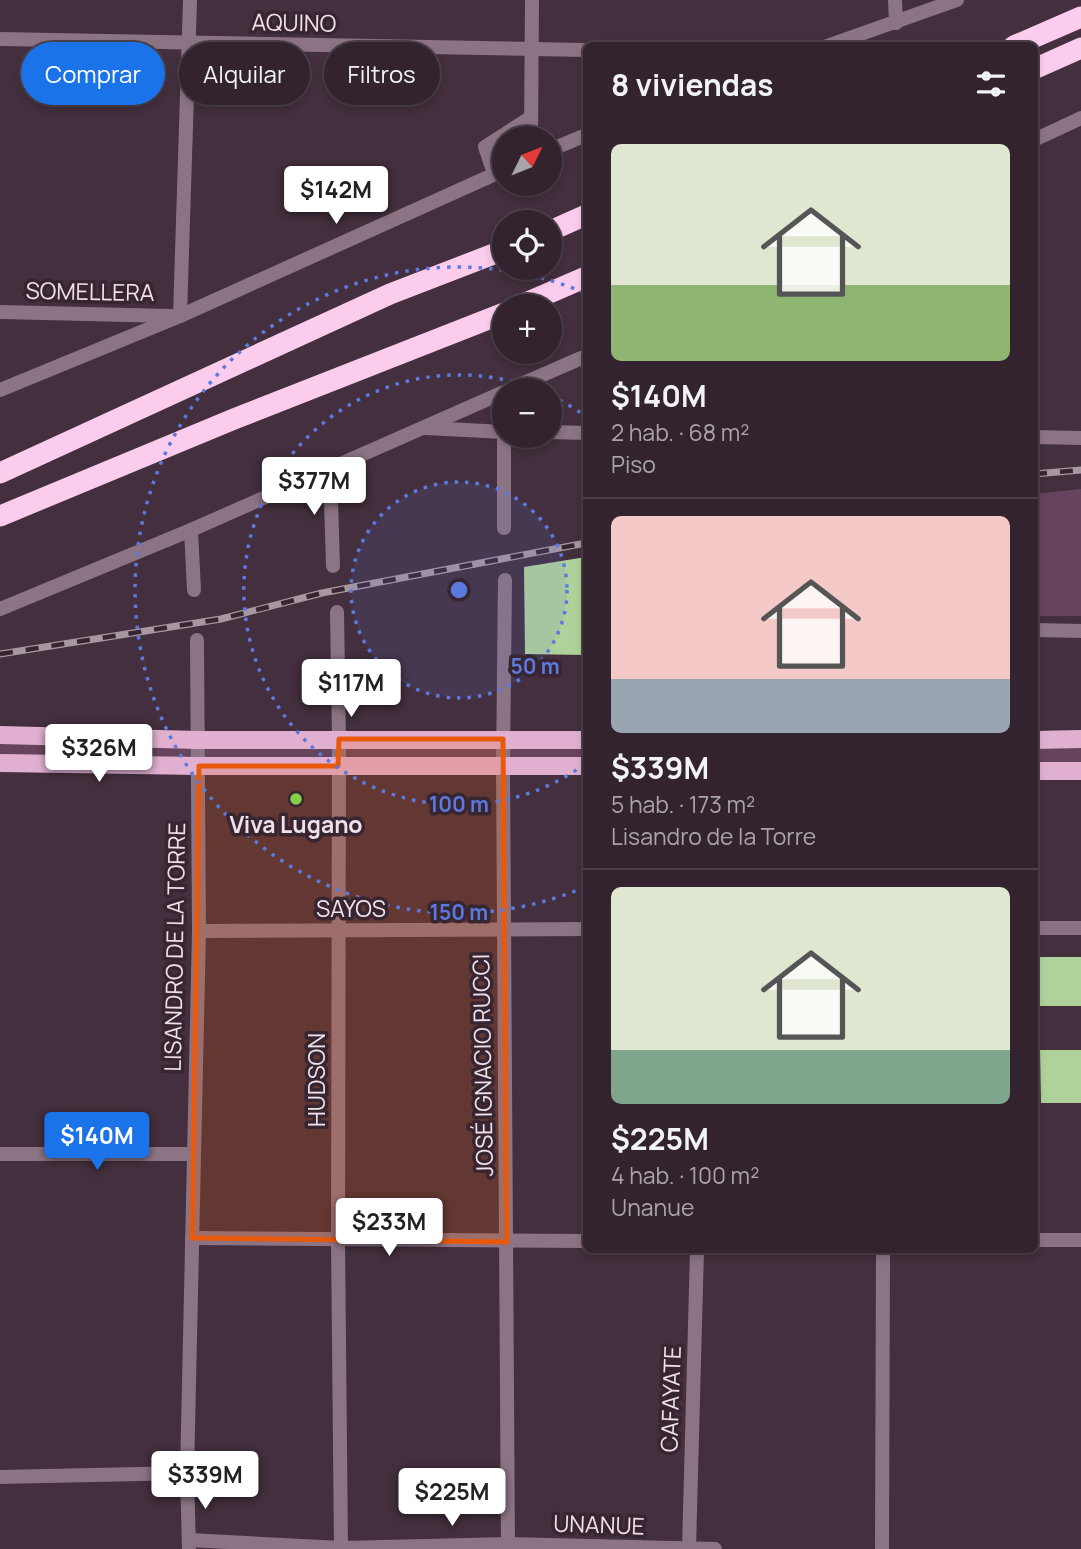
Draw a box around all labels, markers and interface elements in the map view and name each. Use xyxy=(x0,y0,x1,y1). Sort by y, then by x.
street label: AQUINO xyxy=(251,5,337,39)
chip: Comprar xyxy=(21,42,165,105)
chip: Alquilar xyxy=(179,42,310,105)
chip: Filtros xyxy=(324,42,440,105)
text: 8 viviendas xyxy=(611,64,774,105)
icon: filters xyxy=(972,65,1010,103)
north arrow xyxy=(492,126,562,196)
map controls xyxy=(492,126,562,448)
pin: $142M xyxy=(287,166,385,226)
text: $142M xyxy=(300,173,372,205)
icon: home xyxy=(748,189,874,315)
button: locate xyxy=(492,210,562,280)
street label: SOMELLERA xyxy=(25,274,155,308)
button: + xyxy=(492,294,562,364)
text: $140M xyxy=(611,375,707,416)
button: − xyxy=(492,378,562,448)
text: 2 hab. · 68 m² xyxy=(611,416,749,448)
text: Piso xyxy=(611,448,656,480)
pin: $377M xyxy=(265,458,363,517)
text: $377M xyxy=(278,464,350,496)
icon: home xyxy=(748,561,874,687)
centre of rings xyxy=(447,578,471,602)
text: 50 m xyxy=(510,652,560,680)
pin: $117M xyxy=(302,660,400,719)
text: $117M xyxy=(318,666,384,698)
pin: $326M xyxy=(50,724,148,784)
text: $326M xyxy=(61,731,137,763)
text: $339M xyxy=(611,747,709,788)
text: 5 hab. · 173 m² xyxy=(611,788,755,820)
text: 100 m xyxy=(429,790,489,818)
marker: Viva Lugano xyxy=(288,791,304,807)
place label: Viva Lugano xyxy=(229,808,363,840)
text: Lisandro de la Torre xyxy=(611,820,816,852)
street label: LISANDRO DE LA TORRE xyxy=(156,822,192,1072)
street label: SAYOS xyxy=(316,892,386,924)
text: 150 m xyxy=(430,898,488,926)
icon: home xyxy=(748,932,874,1058)
street label: JOSÉ IGNACIO RUCCI xyxy=(464,953,500,1177)
street label: HUDSON xyxy=(300,1033,332,1127)
pin: $140M xyxy=(48,1112,146,1172)
text: $225M xyxy=(611,1118,709,1159)
text: $140M xyxy=(60,1119,134,1151)
text: 4 hab. · 100 m² xyxy=(611,1159,759,1191)
text: Unanue xyxy=(611,1191,694,1223)
pin: $233M xyxy=(340,1198,438,1258)
text: $233M xyxy=(352,1205,426,1237)
street label: CAFAYATE xyxy=(652,1345,688,1453)
pin: $339M xyxy=(156,1452,254,1511)
text: $339M xyxy=(167,1458,243,1490)
pin: $225M xyxy=(403,1468,501,1528)
text: $225M xyxy=(415,1475,489,1507)
street label: UNANUE xyxy=(553,1506,645,1542)

